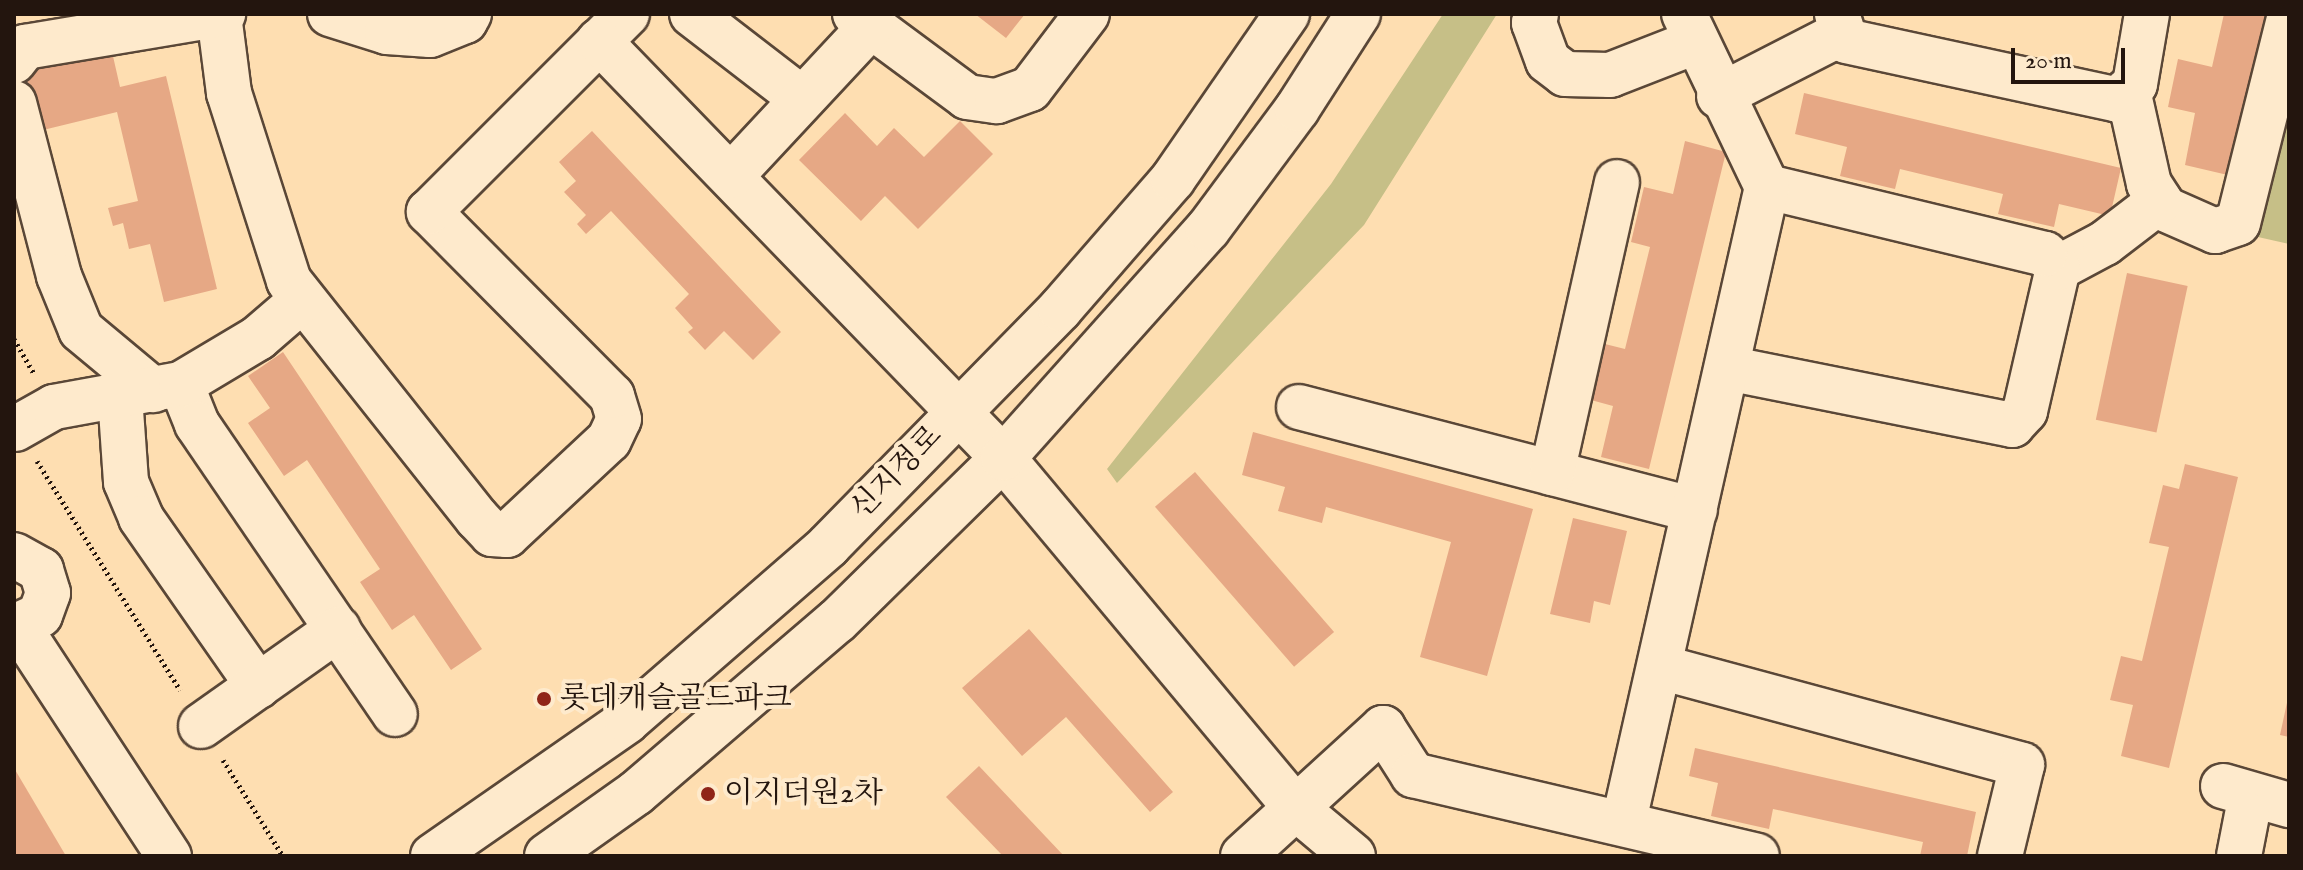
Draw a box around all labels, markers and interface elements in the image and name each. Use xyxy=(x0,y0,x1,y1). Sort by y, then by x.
scale bar xyxy=(2015,32,2129,82)
text: 20 m xyxy=(2025,46,2072,77)
street label: 신지정로 xyxy=(844,419,950,527)
place label: 롯데캐슬골드파크 xyxy=(560,681,792,717)
marker: 롯데캐슬골드파크 xyxy=(535,690,553,708)
place label: 이지더원2차 xyxy=(724,776,883,812)
marker: 이지더원2차 xyxy=(699,785,717,803)

